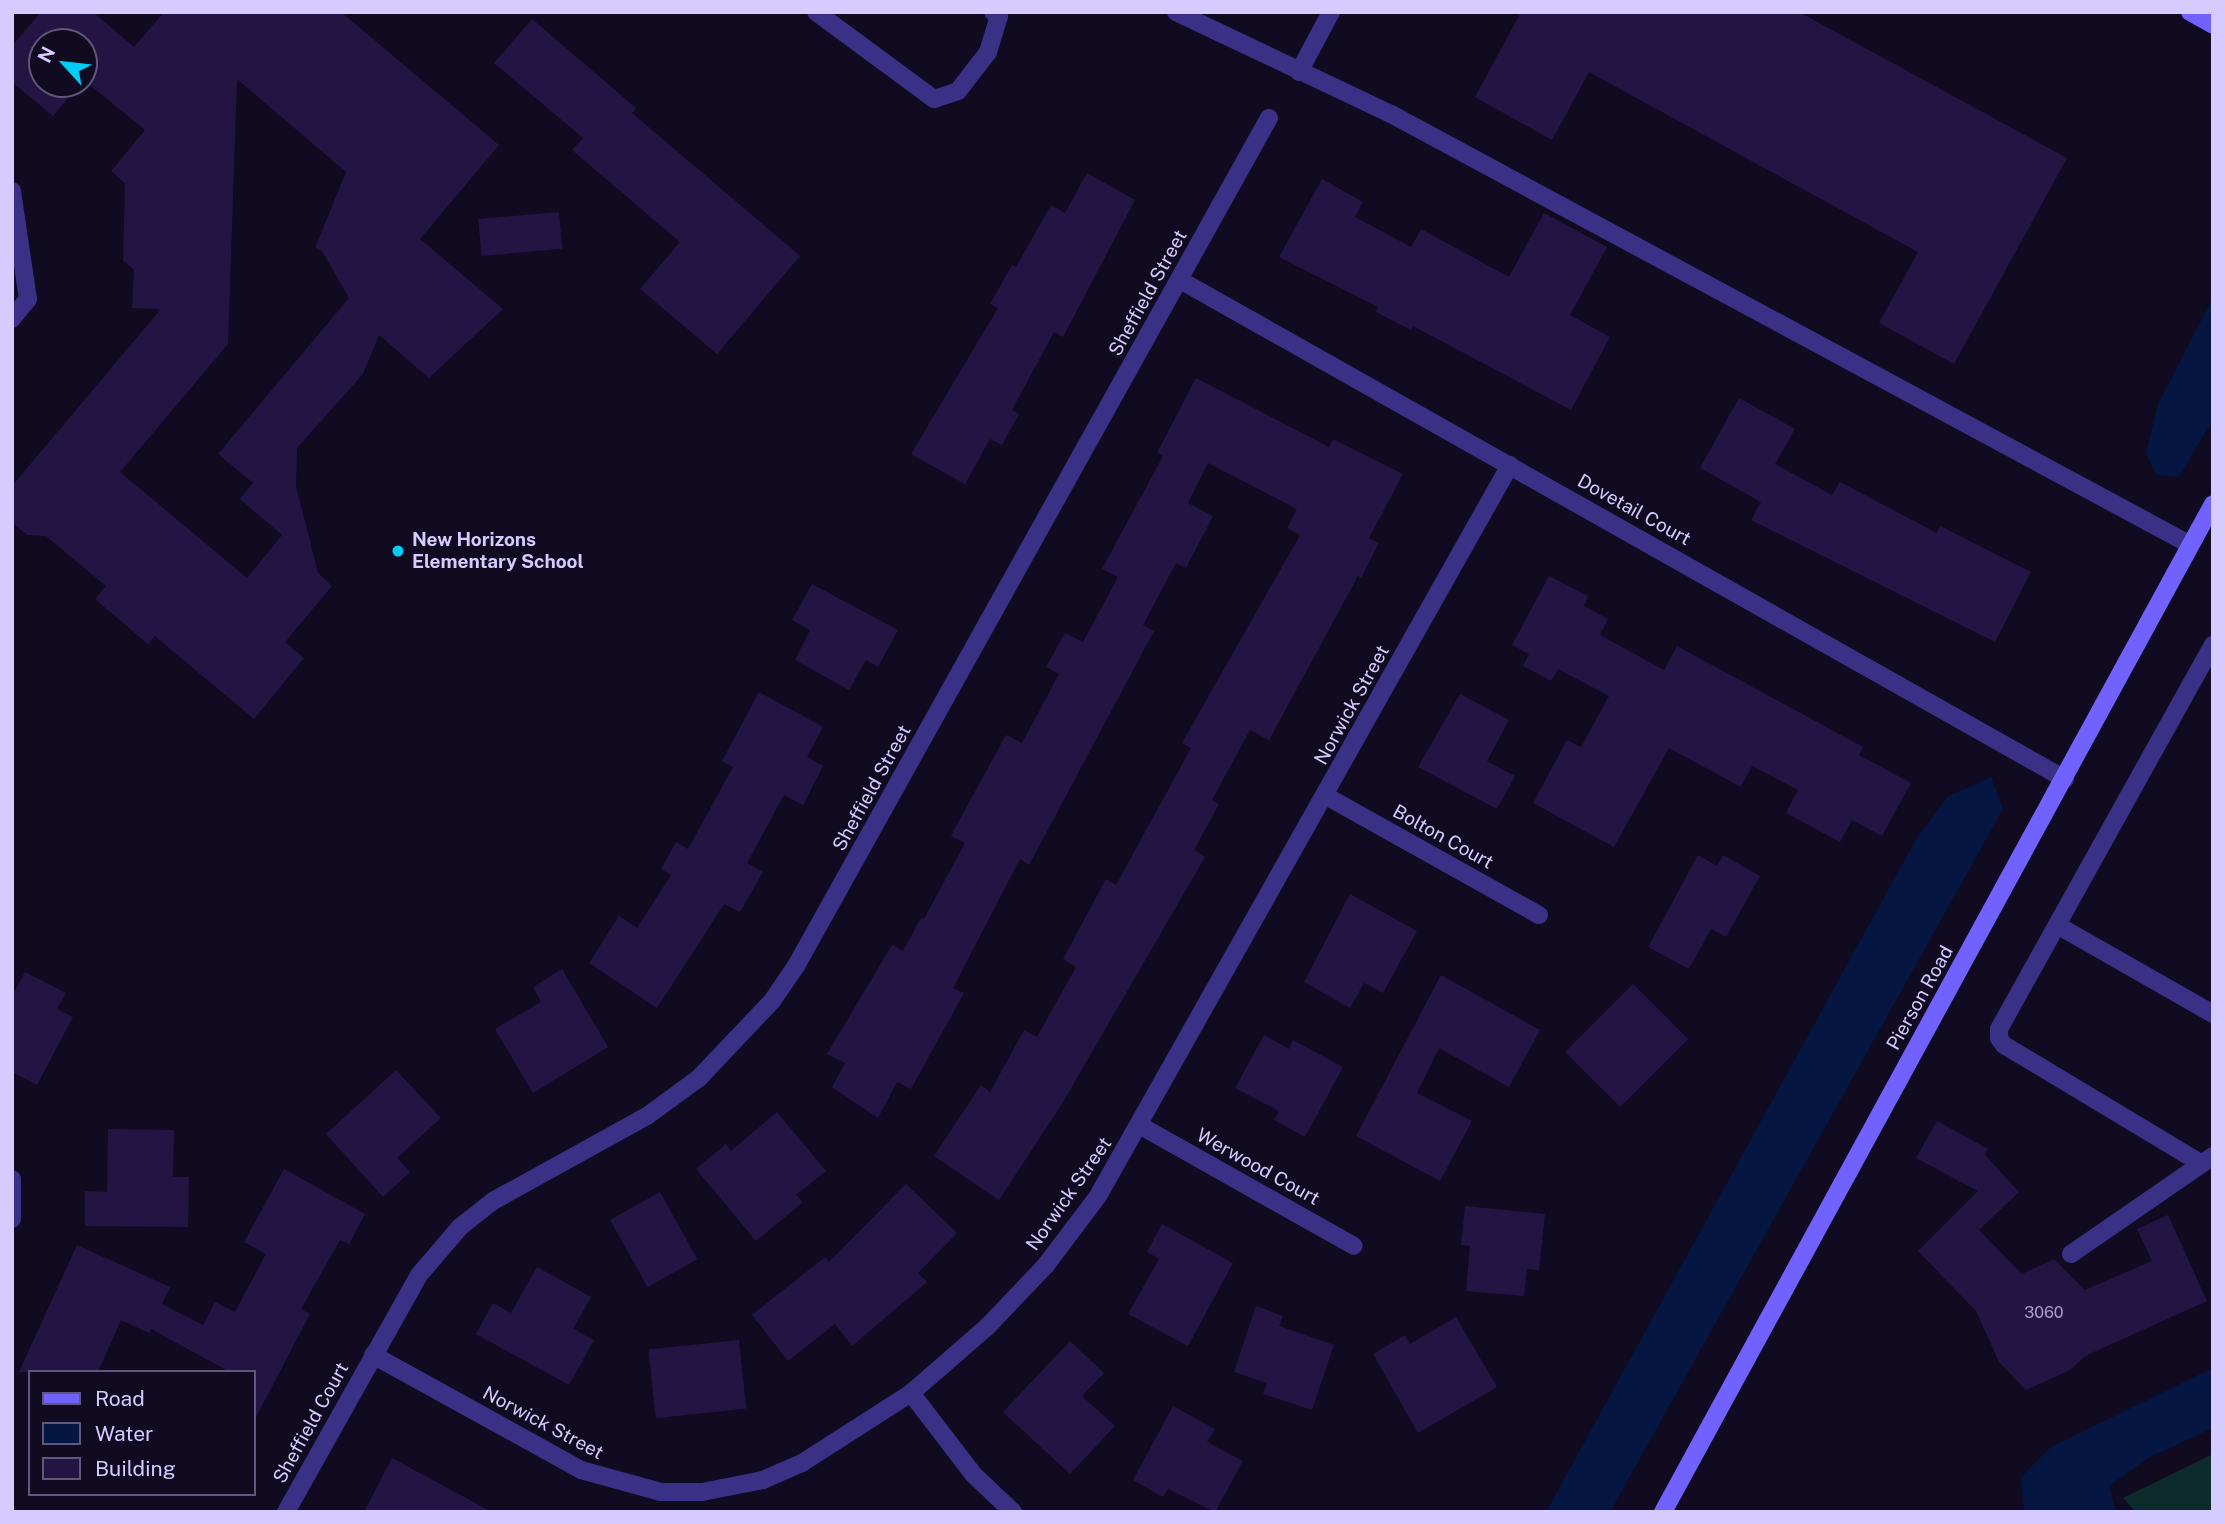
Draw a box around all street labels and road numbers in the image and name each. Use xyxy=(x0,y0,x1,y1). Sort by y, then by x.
street label: Sheffield Street xyxy=(1104,226,1192,360)
street label: Dovetail Court xyxy=(1573,470,1695,550)
street label: Norwick Street xyxy=(1310,641,1394,769)
street label: Sheffield Street xyxy=(828,721,916,855)
street label: Bolton Court xyxy=(1389,800,1497,874)
street label: Pierson Road xyxy=(1882,942,1958,1054)
street label: Werwood Court xyxy=(1192,1124,1324,1210)
street label: Norwick Street xyxy=(1021,1133,1117,1255)
street label: Sheffield Court xyxy=(268,1359,354,1487)
street label: Norwick Street xyxy=(479,1382,607,1464)

